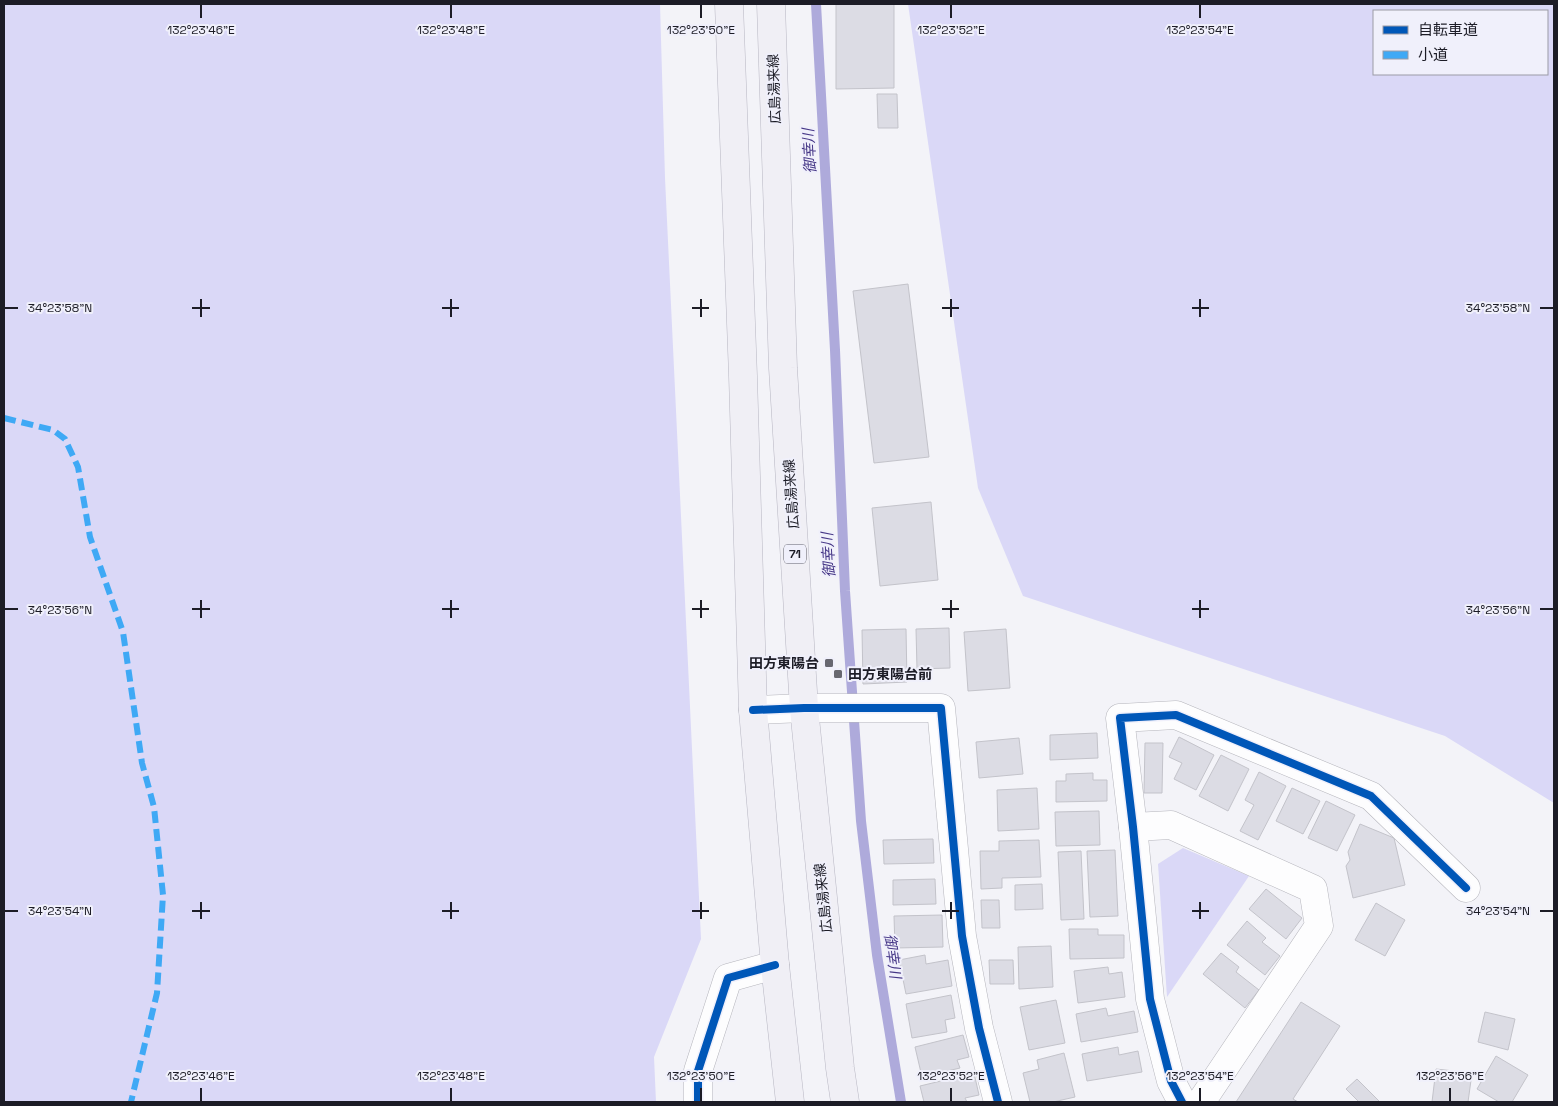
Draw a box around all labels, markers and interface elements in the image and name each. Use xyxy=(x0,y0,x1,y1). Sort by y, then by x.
legend xyxy=(1373,10,1548,75)
text: 自転車道 xyxy=(1418,20,1478,39)
text: 132°23'46"E xyxy=(167,22,235,38)
text: 132°23'48"E xyxy=(417,22,485,38)
text: 132°23'50"E xyxy=(667,22,735,38)
text: 132°23'52"E xyxy=(917,22,985,38)
text: 132°23'54"E xyxy=(1166,22,1234,38)
text: 小道 xyxy=(1418,45,1448,64)
street label: 広島湯来線 xyxy=(764,54,784,124)
water label: 御幸川 xyxy=(798,126,820,174)
text: 34°23'58"N xyxy=(28,300,92,316)
text: 34°23'58"N xyxy=(1466,300,1530,316)
street label: 広島湯来線 xyxy=(780,458,802,530)
water label: 御幸川 xyxy=(817,530,839,578)
road number: 71 xyxy=(784,544,806,564)
text: 34°23'56"N xyxy=(28,602,92,618)
text: 34°23'56"N xyxy=(1466,602,1530,618)
place label: 田方東陽台 xyxy=(749,654,819,672)
marker: 田方東陽台 xyxy=(823,657,835,669)
place label: 田方東陽台前 xyxy=(848,665,932,683)
marker: 田方東陽台前 xyxy=(832,668,844,680)
street label: 広島湯来線 xyxy=(810,862,836,934)
text: 34°23'54"N xyxy=(28,903,92,919)
text: 34°23'54"N xyxy=(1466,903,1530,919)
water label: 御幸川 xyxy=(880,932,906,982)
text: 132°23'46"E xyxy=(167,1068,235,1084)
text: 132°23'48"E xyxy=(417,1068,485,1084)
text: 132°23'50"E xyxy=(667,1068,735,1084)
text: 132°23'52"E xyxy=(917,1068,985,1084)
text: 132°23'54"E xyxy=(1166,1068,1234,1084)
text: 132°23'56"E xyxy=(1416,1068,1484,1084)

